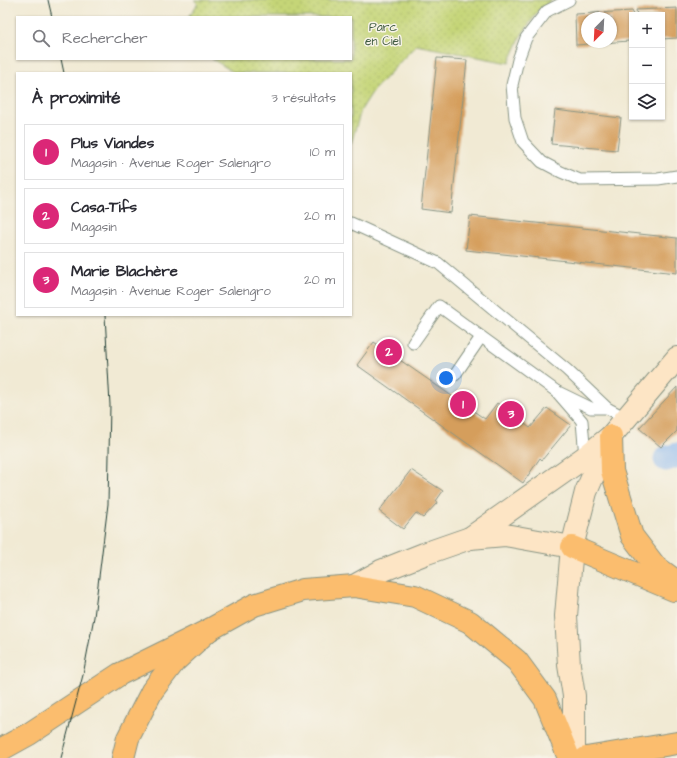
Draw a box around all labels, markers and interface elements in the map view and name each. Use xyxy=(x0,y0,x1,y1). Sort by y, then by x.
north arrow xyxy=(581,12,617,48)
map controls xyxy=(629,12,665,120)
button: + xyxy=(629,12,665,48)
search box xyxy=(16,16,352,60)
park label: Parc en Ciel xyxy=(365,19,401,50)
icon: search xyxy=(30,27,52,49)
text: Rechercher xyxy=(62,28,147,49)
button: − xyxy=(629,48,665,84)
button: layers xyxy=(629,84,665,120)
text: À proximité xyxy=(32,86,121,110)
text: 3 résultats xyxy=(271,89,336,107)
text: Plus Viandes xyxy=(71,133,154,154)
text: 1 xyxy=(45,143,47,161)
text: 10 m xyxy=(310,143,335,161)
text: Magasin · Avenue Roger Salengro xyxy=(71,154,271,172)
text: Casa-Tifs xyxy=(71,197,137,218)
text: 2 xyxy=(42,207,50,225)
text: 20 m xyxy=(304,207,335,225)
text: Magasin xyxy=(71,218,117,236)
text: Marie Blachère xyxy=(71,261,178,282)
text: 3 xyxy=(43,271,49,289)
text: 20 m xyxy=(304,271,335,289)
text: Magasin · Avenue Roger Salengro xyxy=(71,282,271,300)
pin: 2 xyxy=(376,337,402,367)
your location xyxy=(436,368,456,388)
pin: 1 xyxy=(450,389,476,419)
pin: 3 xyxy=(498,399,524,429)

